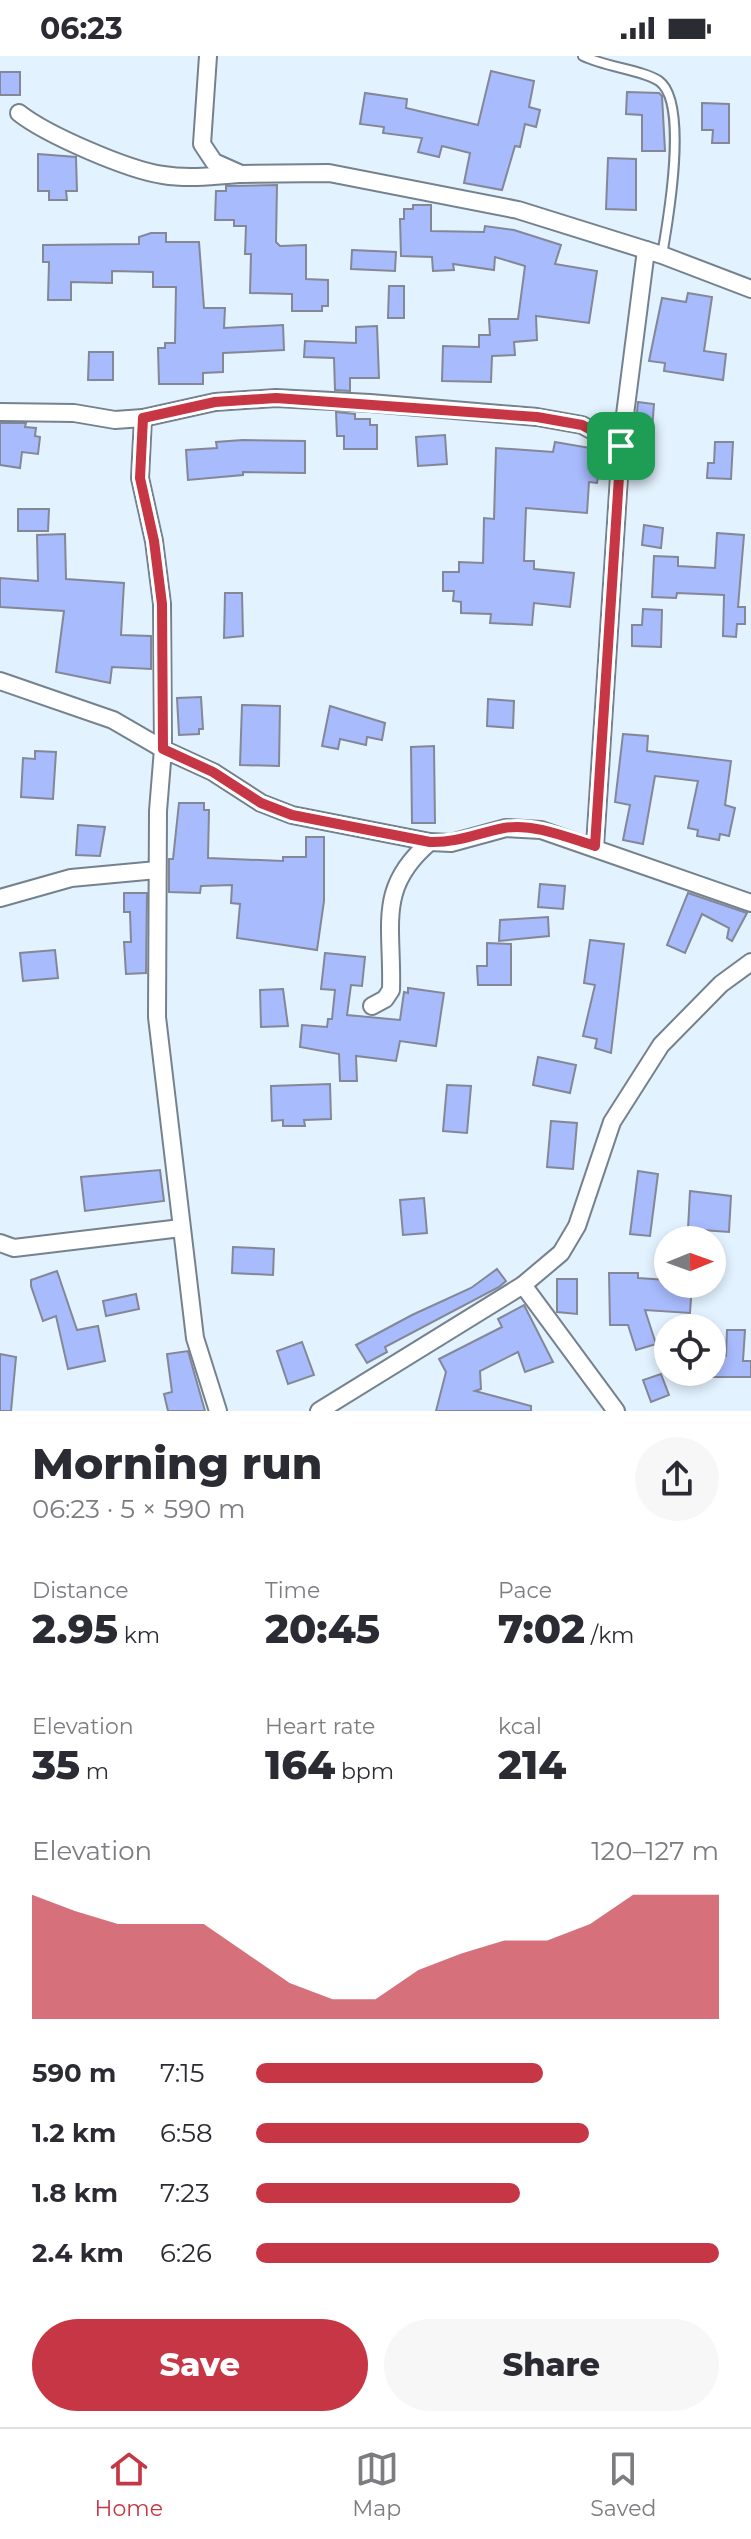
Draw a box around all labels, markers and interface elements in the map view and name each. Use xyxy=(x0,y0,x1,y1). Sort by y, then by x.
text: 06:23 xyxy=(40,10,123,47)
pin xyxy=(587,412,655,480)
icon: arrive xyxy=(599,424,643,468)
north arrow xyxy=(654,1226,726,1298)
map controls xyxy=(654,1226,726,1386)
button: locate xyxy=(654,1314,726,1386)
text: Morning run xyxy=(32,1436,322,1490)
button: share xyxy=(635,1437,719,1521)
text: 06:23 · 5 × 590 m xyxy=(32,1493,246,1525)
text: Distance xyxy=(32,1577,129,1604)
text: Time xyxy=(265,1577,320,1604)
text: Pace xyxy=(498,1577,552,1604)
text: 2.95 xyxy=(32,1604,118,1653)
text: 20:45 xyxy=(265,1604,380,1653)
text: 7:02 xyxy=(498,1604,585,1653)
text: km xyxy=(118,1622,160,1649)
text: /km xyxy=(585,1622,634,1649)
text: Elevation xyxy=(32,1713,134,1740)
text: Heart rate xyxy=(265,1713,375,1740)
text: kcal xyxy=(498,1713,542,1740)
text: 35 xyxy=(32,1740,80,1789)
text: 164 xyxy=(265,1740,335,1789)
text: 214 xyxy=(498,1740,566,1789)
text: m xyxy=(80,1758,109,1785)
text: bpm xyxy=(335,1758,394,1785)
text: Elevation xyxy=(32,1835,152,1867)
text: 120–127 m xyxy=(591,1835,719,1867)
text: 590 m xyxy=(32,2057,116,2089)
text: 7:15 xyxy=(160,2057,204,2089)
text: 1.2 km xyxy=(32,2117,116,2149)
text: 6:58 xyxy=(160,2117,213,2149)
text: 1.8 km xyxy=(32,2177,118,2209)
text: 7:23 xyxy=(160,2177,210,2209)
text: 2.4 km xyxy=(32,2237,124,2269)
text: 6:26 xyxy=(160,2237,212,2269)
button: Save xyxy=(32,2319,368,2411)
button: Share xyxy=(384,2319,719,2411)
tab: Home xyxy=(95,2447,163,2522)
tab: Map xyxy=(352,2447,401,2522)
tab: Saved xyxy=(590,2447,656,2522)

